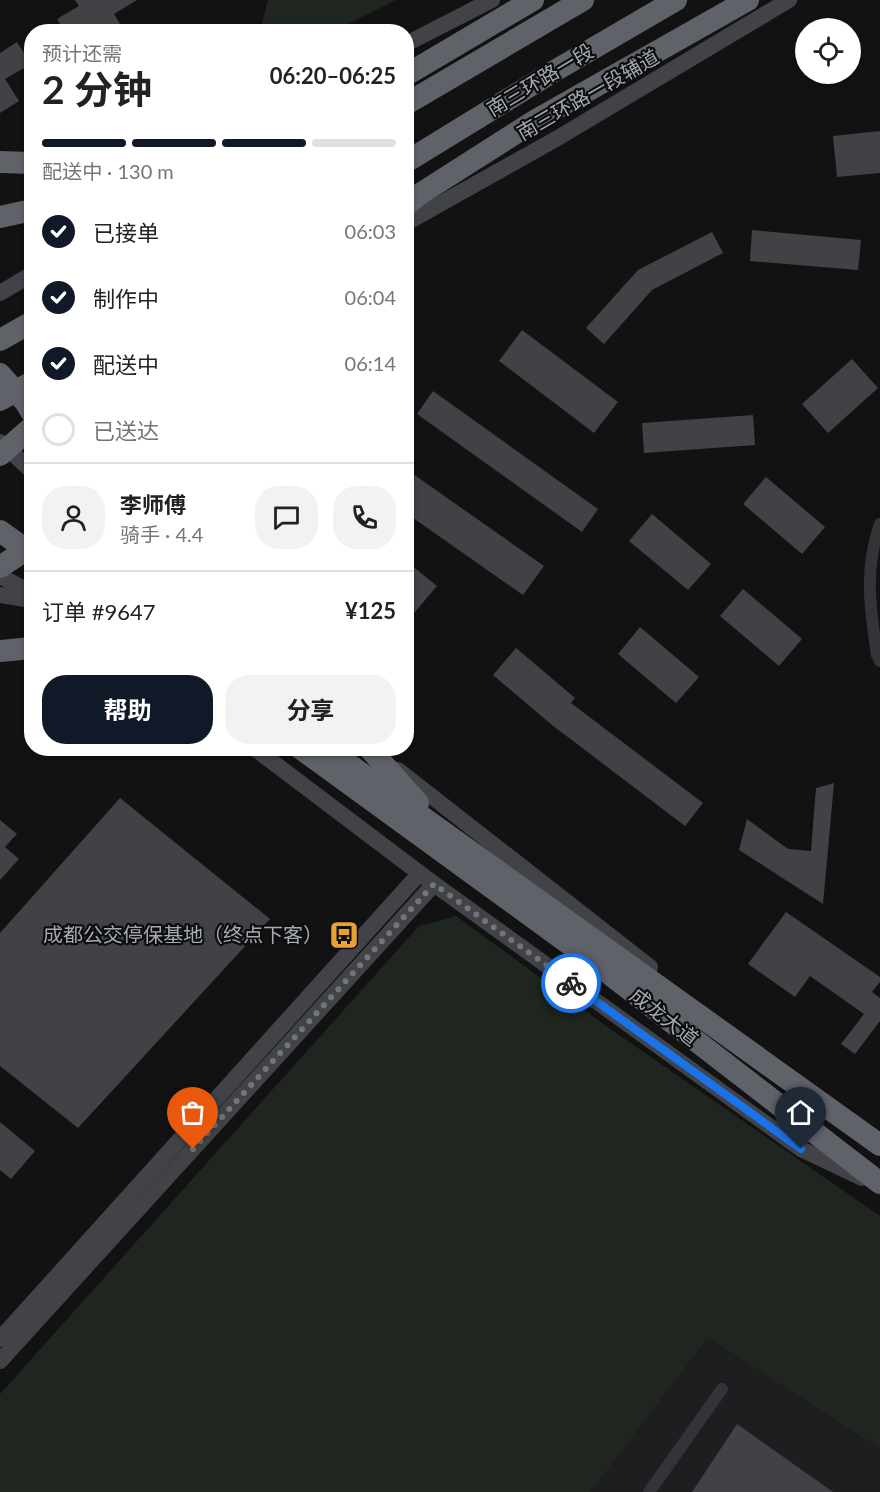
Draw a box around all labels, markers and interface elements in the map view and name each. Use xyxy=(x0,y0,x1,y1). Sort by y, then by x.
map controls xyxy=(795,18,861,84)
button: locate xyxy=(795,18,861,84)
street label: 南三环路一段 xyxy=(482,38,597,120)
text: 预计还需 xyxy=(42,41,122,65)
street label: 南三环路一段辅道 xyxy=(512,44,663,145)
text: 06:20–06:25 xyxy=(270,62,396,89)
text: 2 分钟 xyxy=(42,66,152,112)
text: 配送中 · 130 m xyxy=(42,159,174,183)
icon: check xyxy=(42,215,75,248)
text: 已接单 xyxy=(93,219,159,246)
text: 06:03 xyxy=(345,219,396,243)
icon: check xyxy=(42,281,75,314)
text: 制作中 xyxy=(93,285,159,312)
text: 06:04 xyxy=(345,285,396,309)
icon: check xyxy=(42,347,75,380)
text: 配送中 xyxy=(93,351,159,378)
text: 06:14 xyxy=(345,351,396,375)
text: 已送达 xyxy=(93,417,159,444)
button: person xyxy=(42,486,105,549)
button: chat xyxy=(255,486,318,549)
button: phone xyxy=(333,486,396,549)
text: 李师傅 xyxy=(120,491,186,518)
text: 骑手 · 4.4 xyxy=(120,522,203,546)
text: ¥125 xyxy=(345,597,396,624)
text: 订单 #9647 xyxy=(42,598,155,625)
button: 帮助 xyxy=(42,675,213,744)
button: 分享 xyxy=(225,675,396,744)
bus stop icon: 成都公交停保基地（终点下客） xyxy=(328,919,360,951)
place label: 成都公交停保基地（终点下客） xyxy=(43,922,323,946)
courier xyxy=(541,953,601,1013)
icon: bike xyxy=(555,967,588,1000)
street label: 成龙大道 xyxy=(626,982,704,1050)
pin xyxy=(167,1087,218,1149)
pin xyxy=(775,1087,826,1149)
icon: bag xyxy=(176,1096,209,1129)
icon: home xyxy=(784,1096,817,1129)

